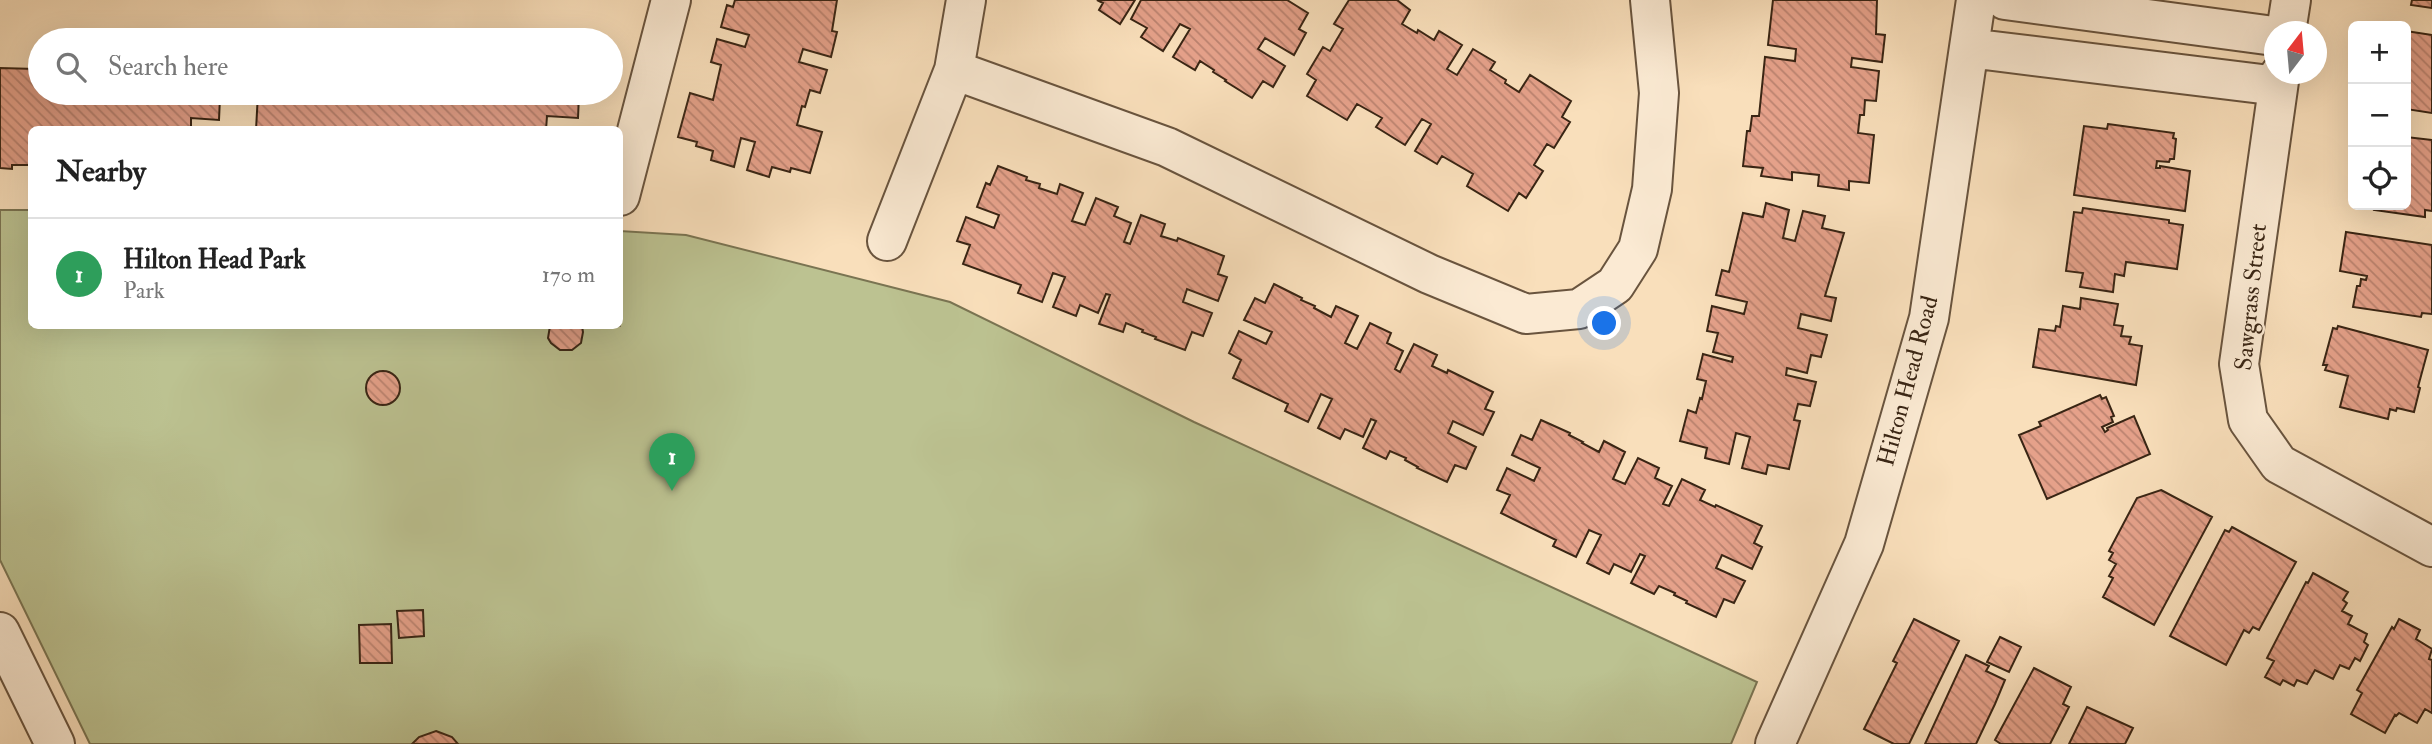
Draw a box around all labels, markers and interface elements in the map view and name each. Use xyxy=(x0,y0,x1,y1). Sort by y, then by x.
north arrow xyxy=(2264,21,2327,84)
map controls xyxy=(2348,21,2411,210)
button: + xyxy=(2348,21,2411,84)
search box xyxy=(28,28,623,105)
icon: search xyxy=(52,48,90,86)
text: Search here xyxy=(108,51,228,83)
button: − xyxy=(2348,84,2411,147)
button: locate xyxy=(2348,147,2411,210)
text: Nearby xyxy=(56,153,146,190)
street label: Sawgrass Street xyxy=(2228,222,2274,372)
text: Hilton Head Park xyxy=(123,244,306,276)
text: 1 xyxy=(75,260,83,289)
text: 170 m xyxy=(542,260,595,289)
text: Park xyxy=(123,276,165,305)
street label: Hilton Head Road xyxy=(1870,292,1946,470)
your location xyxy=(1587,306,1621,340)
pin: 1 xyxy=(649,433,695,491)

